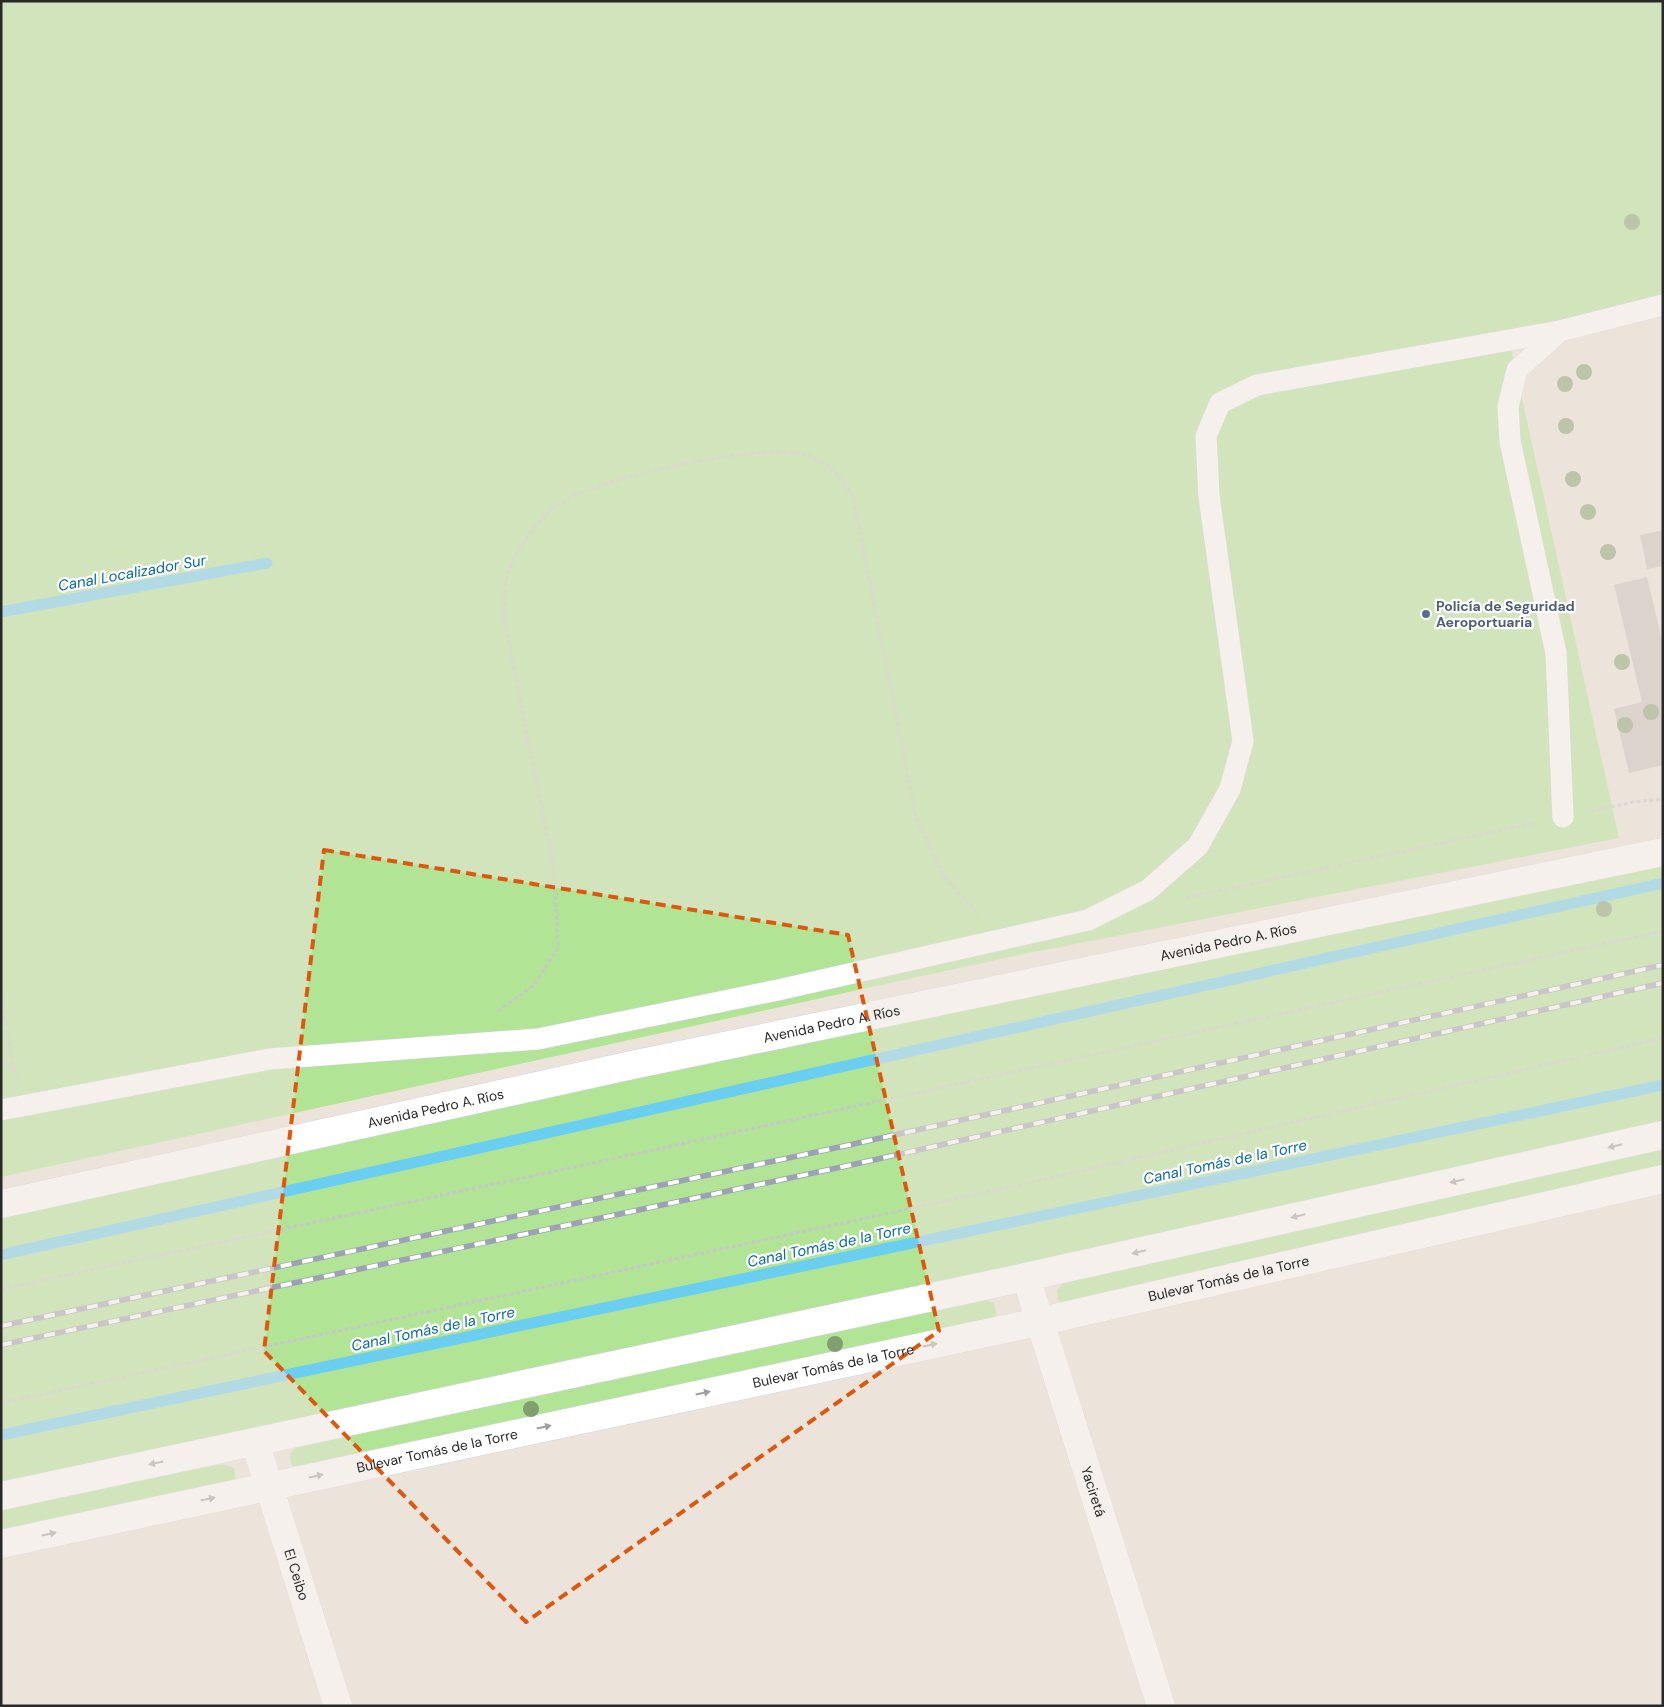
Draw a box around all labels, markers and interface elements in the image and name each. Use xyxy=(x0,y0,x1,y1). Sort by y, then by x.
water label: Canal Localizador Sur xyxy=(56,550,208,596)
place label: Policía de Seguridad Aeroportuaria xyxy=(1436,597,1575,631)
marker: Policía de Seguridad Aeroportuaria xyxy=(1420,608,1432,620)
street label: Avenida Pedro A. Ríos xyxy=(1158,919,1298,965)
street label: Avenida Pedro A. Ríos xyxy=(762,1001,902,1047)
street label: Avenida Pedro A. Ríos xyxy=(366,1085,505,1132)
water label: Canal Tomás de la Torre xyxy=(1141,1135,1309,1189)
one-way arrow xyxy=(1608,1142,1623,1150)
one-way arrow xyxy=(1449,1177,1464,1185)
one-way arrow xyxy=(1290,1212,1305,1220)
water label: Canal Tomás de la Torre xyxy=(745,1218,913,1272)
one-way arrow xyxy=(1131,1248,1147,1256)
street label: Bulevar Tomás de la Torre xyxy=(1146,1251,1311,1306)
water label: Canal Tomás de la Torre xyxy=(349,1302,517,1356)
street label: Bulevar Tomás de la Torre xyxy=(751,1340,916,1392)
one-way arrow xyxy=(922,1341,938,1349)
one-way arrow xyxy=(695,1389,711,1397)
one-way arrow xyxy=(536,1423,551,1431)
street label: Bulevar Tomás de la Torre xyxy=(355,1425,520,1477)
one-way arrow xyxy=(149,1459,164,1467)
street label: Yaciretá xyxy=(1077,1464,1110,1519)
one-way arrow xyxy=(309,1471,325,1479)
one-way arrow xyxy=(200,1495,215,1503)
one-way arrow xyxy=(41,1530,56,1538)
street label: El Ceibo xyxy=(280,1547,313,1603)

